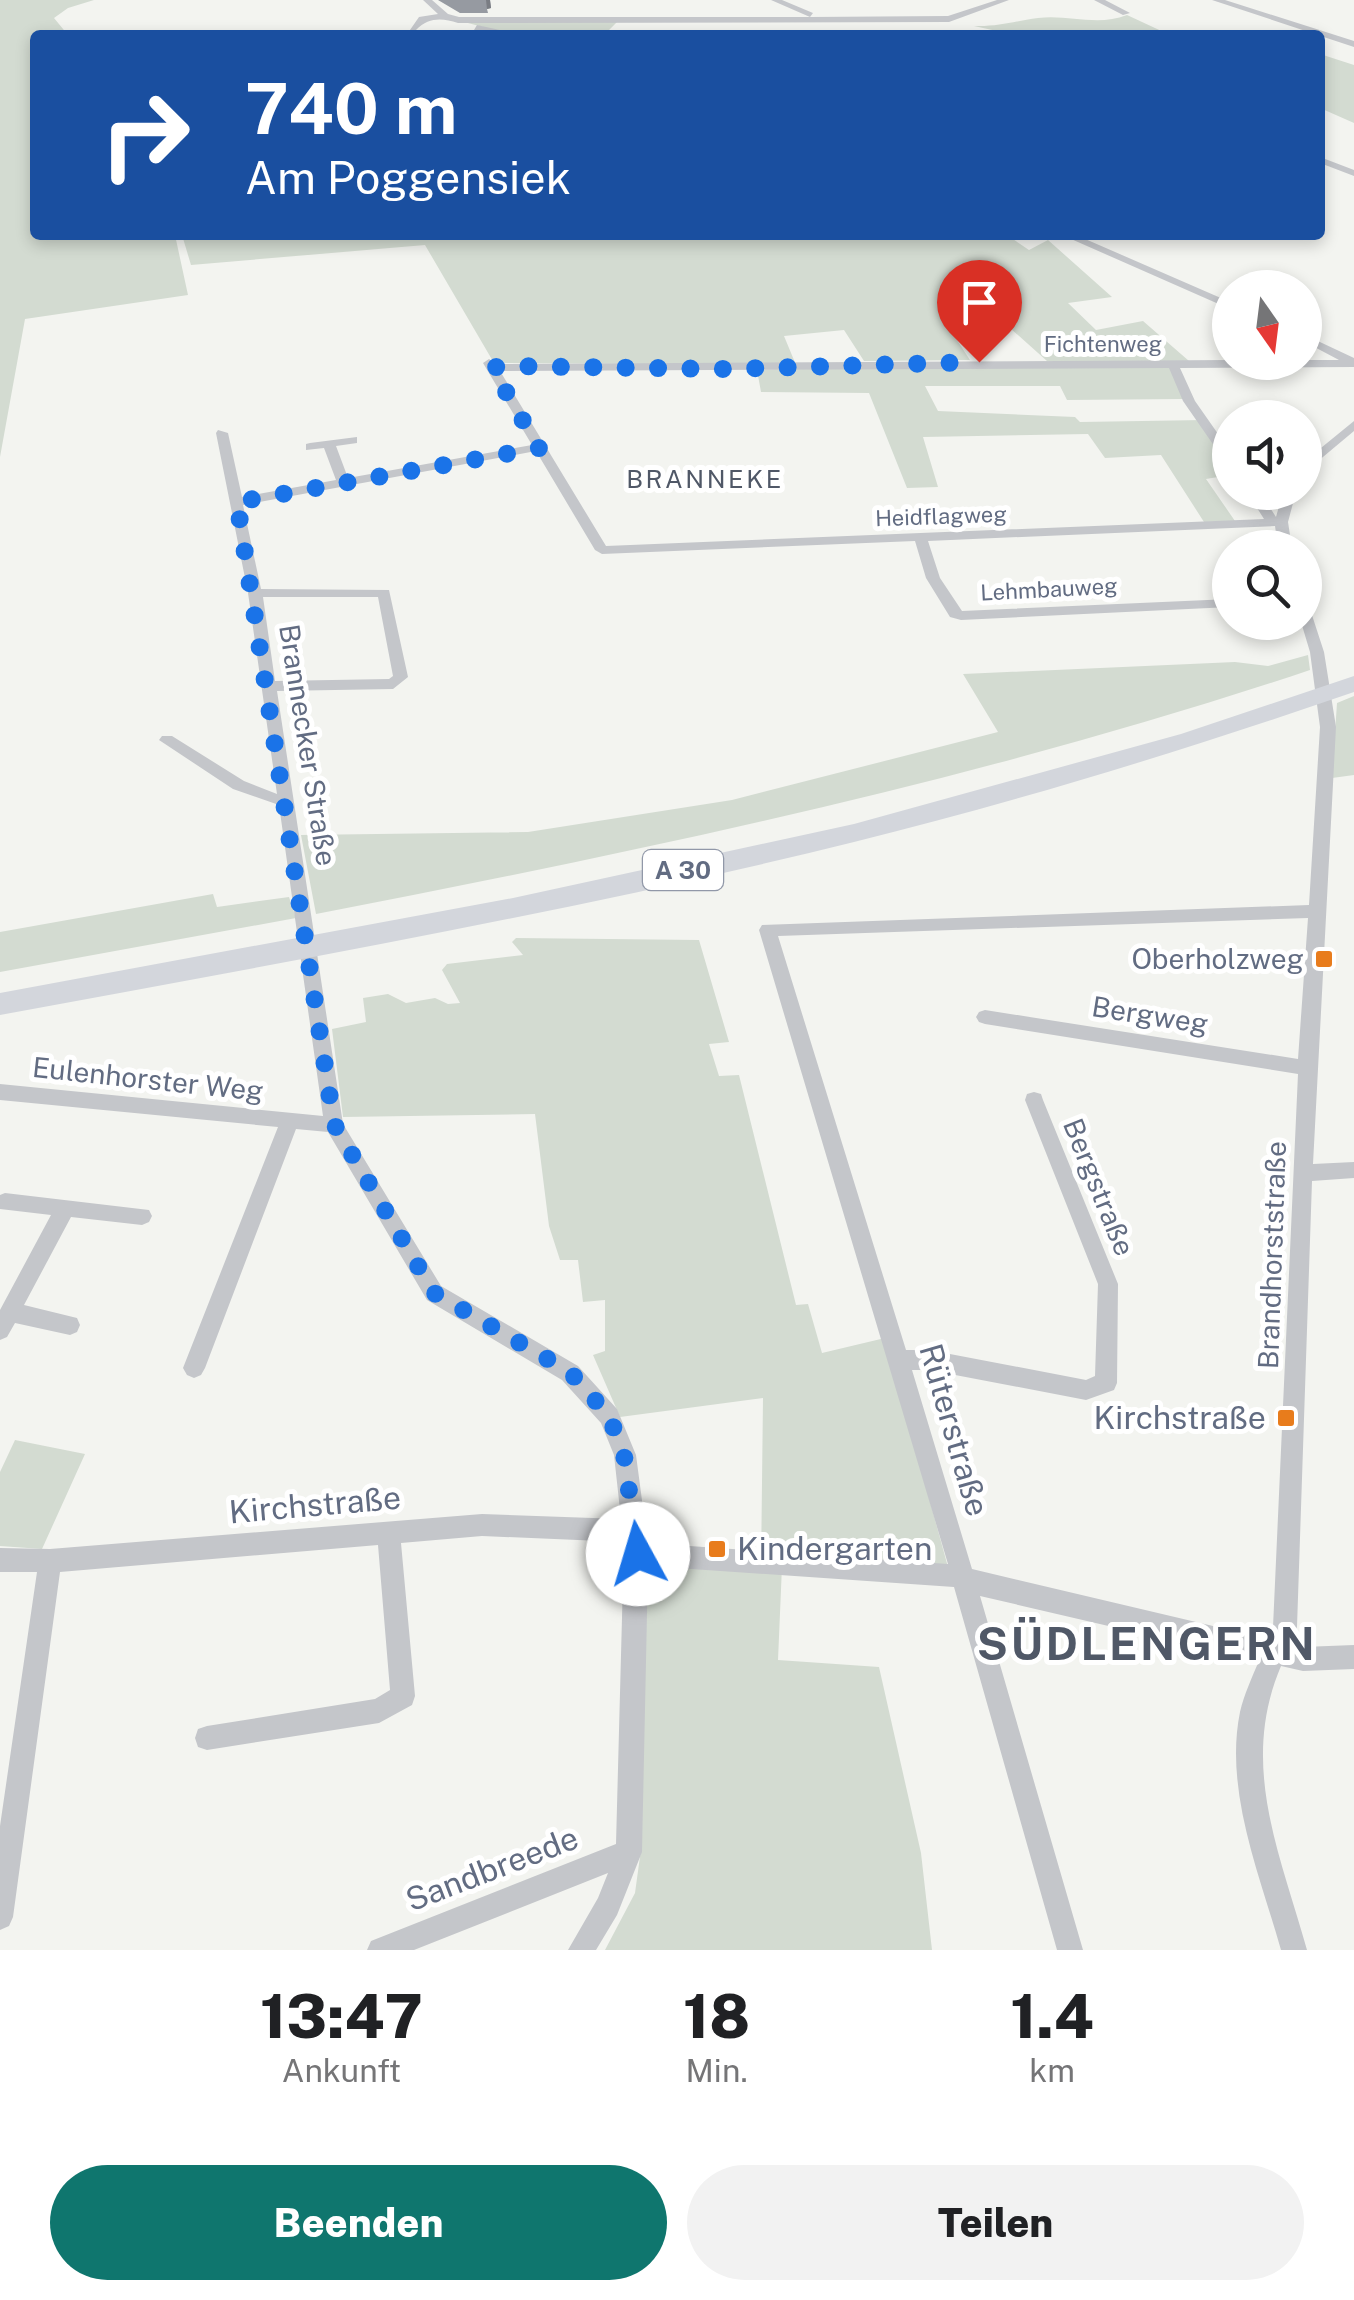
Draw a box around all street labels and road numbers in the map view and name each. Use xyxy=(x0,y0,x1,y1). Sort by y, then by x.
street label: Fichtenweg xyxy=(1044,331,1162,357)
street label: Heidflagweg xyxy=(875,501,1007,531)
street label: Lehmbauweg xyxy=(980,572,1118,606)
street label: Brannecker Straße xyxy=(273,622,344,868)
road number: A 30 xyxy=(643,850,723,890)
street label: Bergweg xyxy=(1090,989,1211,1040)
street label: Eulenhorster Weg xyxy=(31,1050,265,1107)
street label: Bergstraße xyxy=(1057,1113,1142,1260)
street label: Brandhorststraße xyxy=(1251,1140,1292,1370)
street label: Rüterstraße xyxy=(912,1339,997,1520)
street label: Kirchstraße xyxy=(227,1479,403,1530)
street label: Sandbreede xyxy=(400,1819,583,1918)

